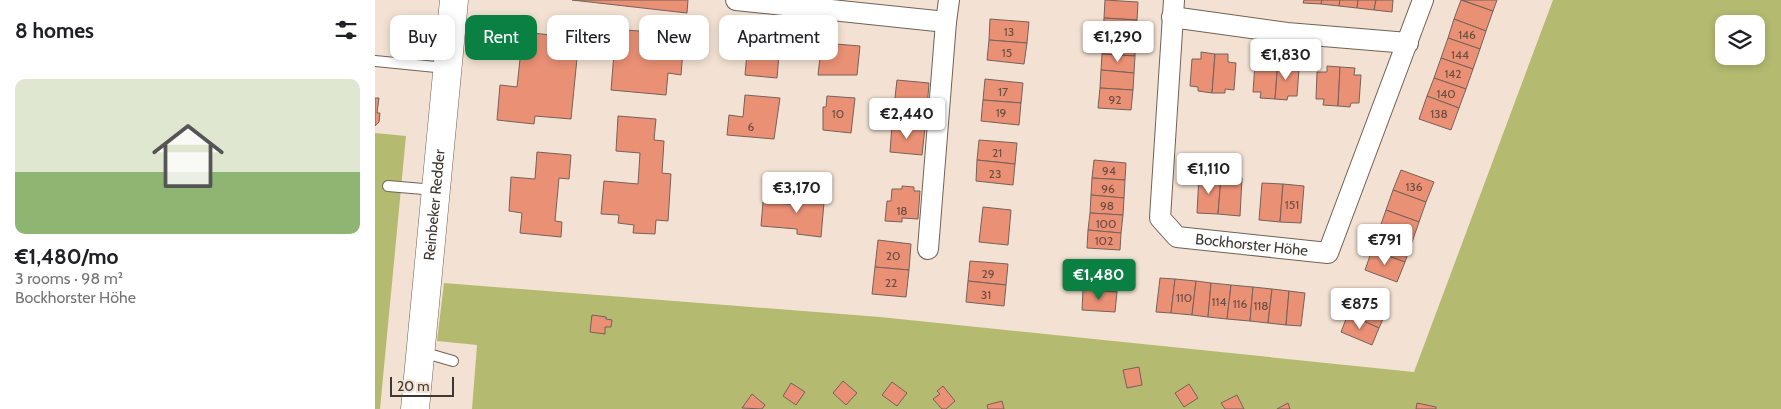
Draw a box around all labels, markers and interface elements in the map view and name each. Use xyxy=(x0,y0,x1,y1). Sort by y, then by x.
chip: Buy xyxy=(390,15,455,60)
chip: Rent xyxy=(465,15,537,60)
chip: Filters xyxy=(547,15,629,60)
chip: New xyxy=(639,15,709,60)
chip: Apartment xyxy=(719,15,838,60)
map controls xyxy=(1715,15,1765,65)
button: layers xyxy=(1715,15,1765,65)
icon: filters xyxy=(332,16,360,44)
text: 8 homes xyxy=(15,18,94,43)
pin: €1,290 xyxy=(1077,20,1159,63)
house number: 13 xyxy=(1004,24,1014,39)
text: €1,290 xyxy=(1094,27,1142,46)
house number: 146 xyxy=(1458,27,1476,42)
pin: €1,830 xyxy=(1245,38,1327,81)
house number: 15 xyxy=(1002,45,1012,60)
text: €1,830 xyxy=(1261,45,1311,64)
house number: 144 xyxy=(1451,47,1469,62)
house number: 142 xyxy=(1444,66,1462,81)
house number: 17 xyxy=(998,84,1008,99)
house number: 140 xyxy=(1436,86,1456,101)
house number: 92 xyxy=(1108,92,1122,107)
pin: €2,440 xyxy=(866,98,948,140)
text: €2,440 xyxy=(880,104,934,123)
house number: 19 xyxy=(996,105,1007,120)
house number: 10 xyxy=(832,106,844,121)
house number: 138 xyxy=(1430,106,1448,121)
icon: home xyxy=(143,111,233,201)
house number: 6 xyxy=(748,119,755,134)
house number: 21 xyxy=(992,145,1002,160)
street label: Reinbeker Redder xyxy=(420,148,449,261)
pin: €1,110 xyxy=(1168,152,1250,195)
text: €1,110 xyxy=(1188,159,1230,178)
house number: 94 xyxy=(1102,163,1116,178)
house number: 23 xyxy=(989,166,1001,181)
pin: €3,170 xyxy=(756,172,838,214)
text: €3,170 xyxy=(773,178,821,197)
house number: 136 xyxy=(1405,179,1423,194)
house number: 96 xyxy=(1101,181,1115,196)
house number: 151 xyxy=(1285,197,1299,212)
house number: 98 xyxy=(1100,198,1114,213)
house number: 18 xyxy=(896,203,908,218)
house number: 100 xyxy=(1096,216,1116,231)
pin: €791 xyxy=(1355,224,1415,266)
street label: Bockhorster Höhe xyxy=(1194,230,1309,260)
text: €791 xyxy=(1368,230,1402,249)
house number: 102 xyxy=(1095,233,1113,248)
text: €1,480/mo xyxy=(15,244,119,269)
house number: 20 xyxy=(886,248,900,263)
pin: €1,480 xyxy=(1058,258,1140,301)
text: €1,480 xyxy=(1074,265,1124,284)
house number: 29 xyxy=(981,266,995,281)
text: 3 rooms · 98 m² xyxy=(15,269,123,288)
house number: 22 xyxy=(885,275,897,290)
house number: 31 xyxy=(981,287,991,302)
text: Bockhorster Höhe xyxy=(15,288,136,307)
pin: €875 xyxy=(1330,288,1390,330)
house number: 110 xyxy=(1176,290,1192,305)
house number: 114 xyxy=(1212,294,1226,309)
text: €875 xyxy=(1342,294,1378,313)
house number: 116 xyxy=(1233,296,1248,311)
house number: 118 xyxy=(1253,298,1269,313)
scale bar xyxy=(390,374,454,397)
text: 20 m xyxy=(397,377,430,395)

